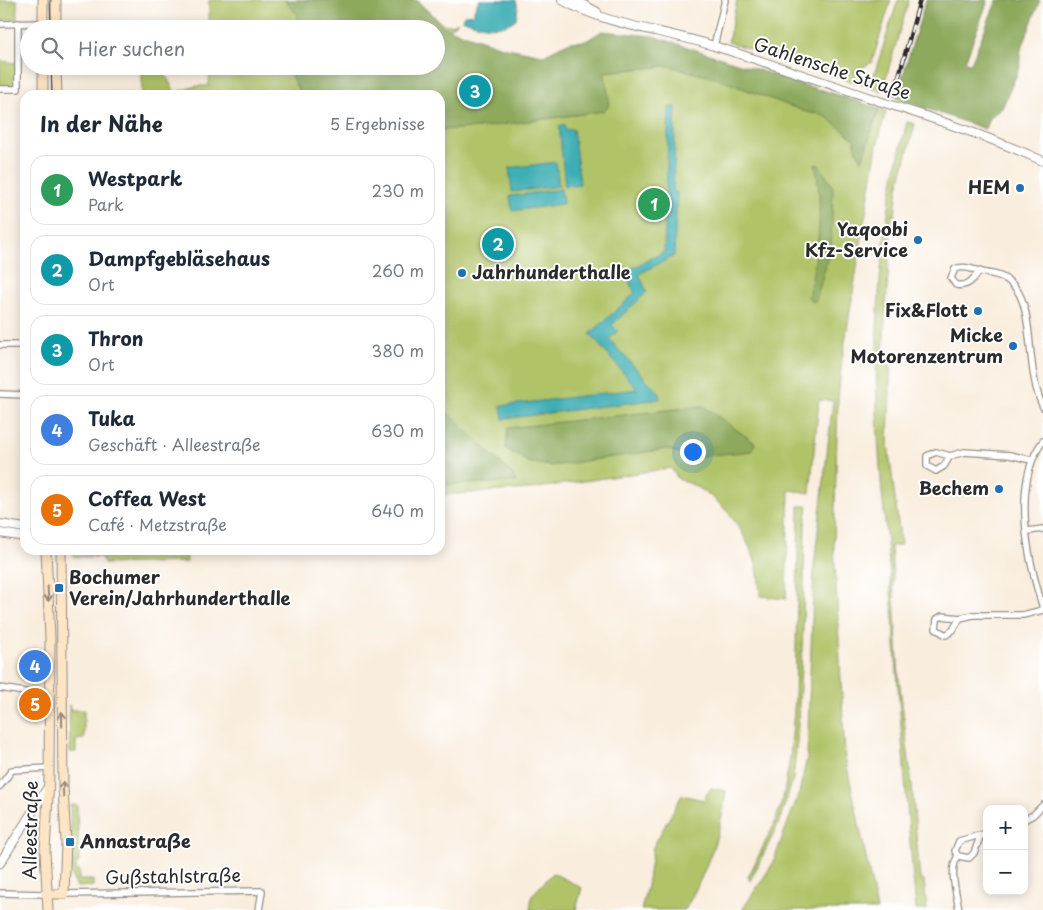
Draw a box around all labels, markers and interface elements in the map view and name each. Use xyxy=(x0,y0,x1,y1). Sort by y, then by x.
search box xyxy=(20,20,445,75)
street label: Gahlensche Straße xyxy=(750,29,914,106)
icon: search xyxy=(38,34,66,62)
text: Hier suchen xyxy=(78,34,185,62)
pin: 3 xyxy=(459,72,491,110)
text: In der Nähe xyxy=(40,107,162,139)
text: 5 Ergebnisse xyxy=(330,111,425,135)
text: Westpark xyxy=(88,164,182,192)
place label: HEM xyxy=(968,173,1010,200)
text: 1 xyxy=(53,178,61,202)
text: 230 m xyxy=(372,178,424,202)
marker: HEM xyxy=(1014,182,1026,194)
pin: 1 xyxy=(638,185,670,223)
text: Park xyxy=(88,192,124,216)
place label: Yaqoobi Kfz-Service xyxy=(805,215,908,263)
pin: 2 xyxy=(482,225,514,263)
marker: Yaqoobi Kfz-Service xyxy=(912,234,924,246)
text: Dampfgebläsehaus xyxy=(88,244,270,272)
text: 2 xyxy=(51,258,63,282)
text: 260 m xyxy=(372,258,424,282)
place label: Jahrhunderthalle xyxy=(472,258,631,285)
marker: Jahrhunderthalle xyxy=(456,267,468,279)
text: Ort xyxy=(88,272,115,296)
place label: Fix&Flott xyxy=(885,296,969,323)
marker: Fix&Flott xyxy=(972,305,984,317)
place label: Micke Motorenzentrum xyxy=(851,321,1003,369)
text: Thron xyxy=(88,324,143,352)
text: 3 xyxy=(52,338,62,362)
text: 380 m xyxy=(372,338,424,362)
marker: Micke Motorenzentrum xyxy=(1007,340,1019,352)
text: Ort xyxy=(88,352,115,376)
text: Tuka xyxy=(88,404,135,432)
text: 4 xyxy=(52,418,62,442)
text: 630 m xyxy=(371,418,424,442)
text: Geschäft · Alleestraße xyxy=(88,432,261,456)
your location xyxy=(680,439,706,465)
place label: Bechem xyxy=(918,474,989,501)
marker: Bechem xyxy=(993,483,1005,495)
text: Coffea West xyxy=(88,484,206,512)
text: 5 xyxy=(52,498,62,522)
text: 640 m xyxy=(371,498,424,522)
text: Café · Metzstraße xyxy=(88,512,227,536)
place label: Bochumer Verein/Jahrhunderthalle xyxy=(69,563,290,611)
marker: Bochumer Verein/Jahrhunderthalle xyxy=(53,582,65,594)
one-way arrow xyxy=(43,586,52,602)
pin: 4 xyxy=(19,647,51,685)
pin: 5 xyxy=(19,685,51,723)
one-way arrow xyxy=(57,711,67,727)
street label: Alleestraße xyxy=(15,780,44,880)
one-way arrow xyxy=(58,781,68,798)
map controls xyxy=(983,805,1028,895)
button: + xyxy=(983,805,1028,850)
place label: Annastraße xyxy=(79,827,191,854)
marker: Annastraße xyxy=(64,836,76,848)
button: − xyxy=(983,850,1028,895)
street label: Gußstahlstraße xyxy=(105,861,241,890)

